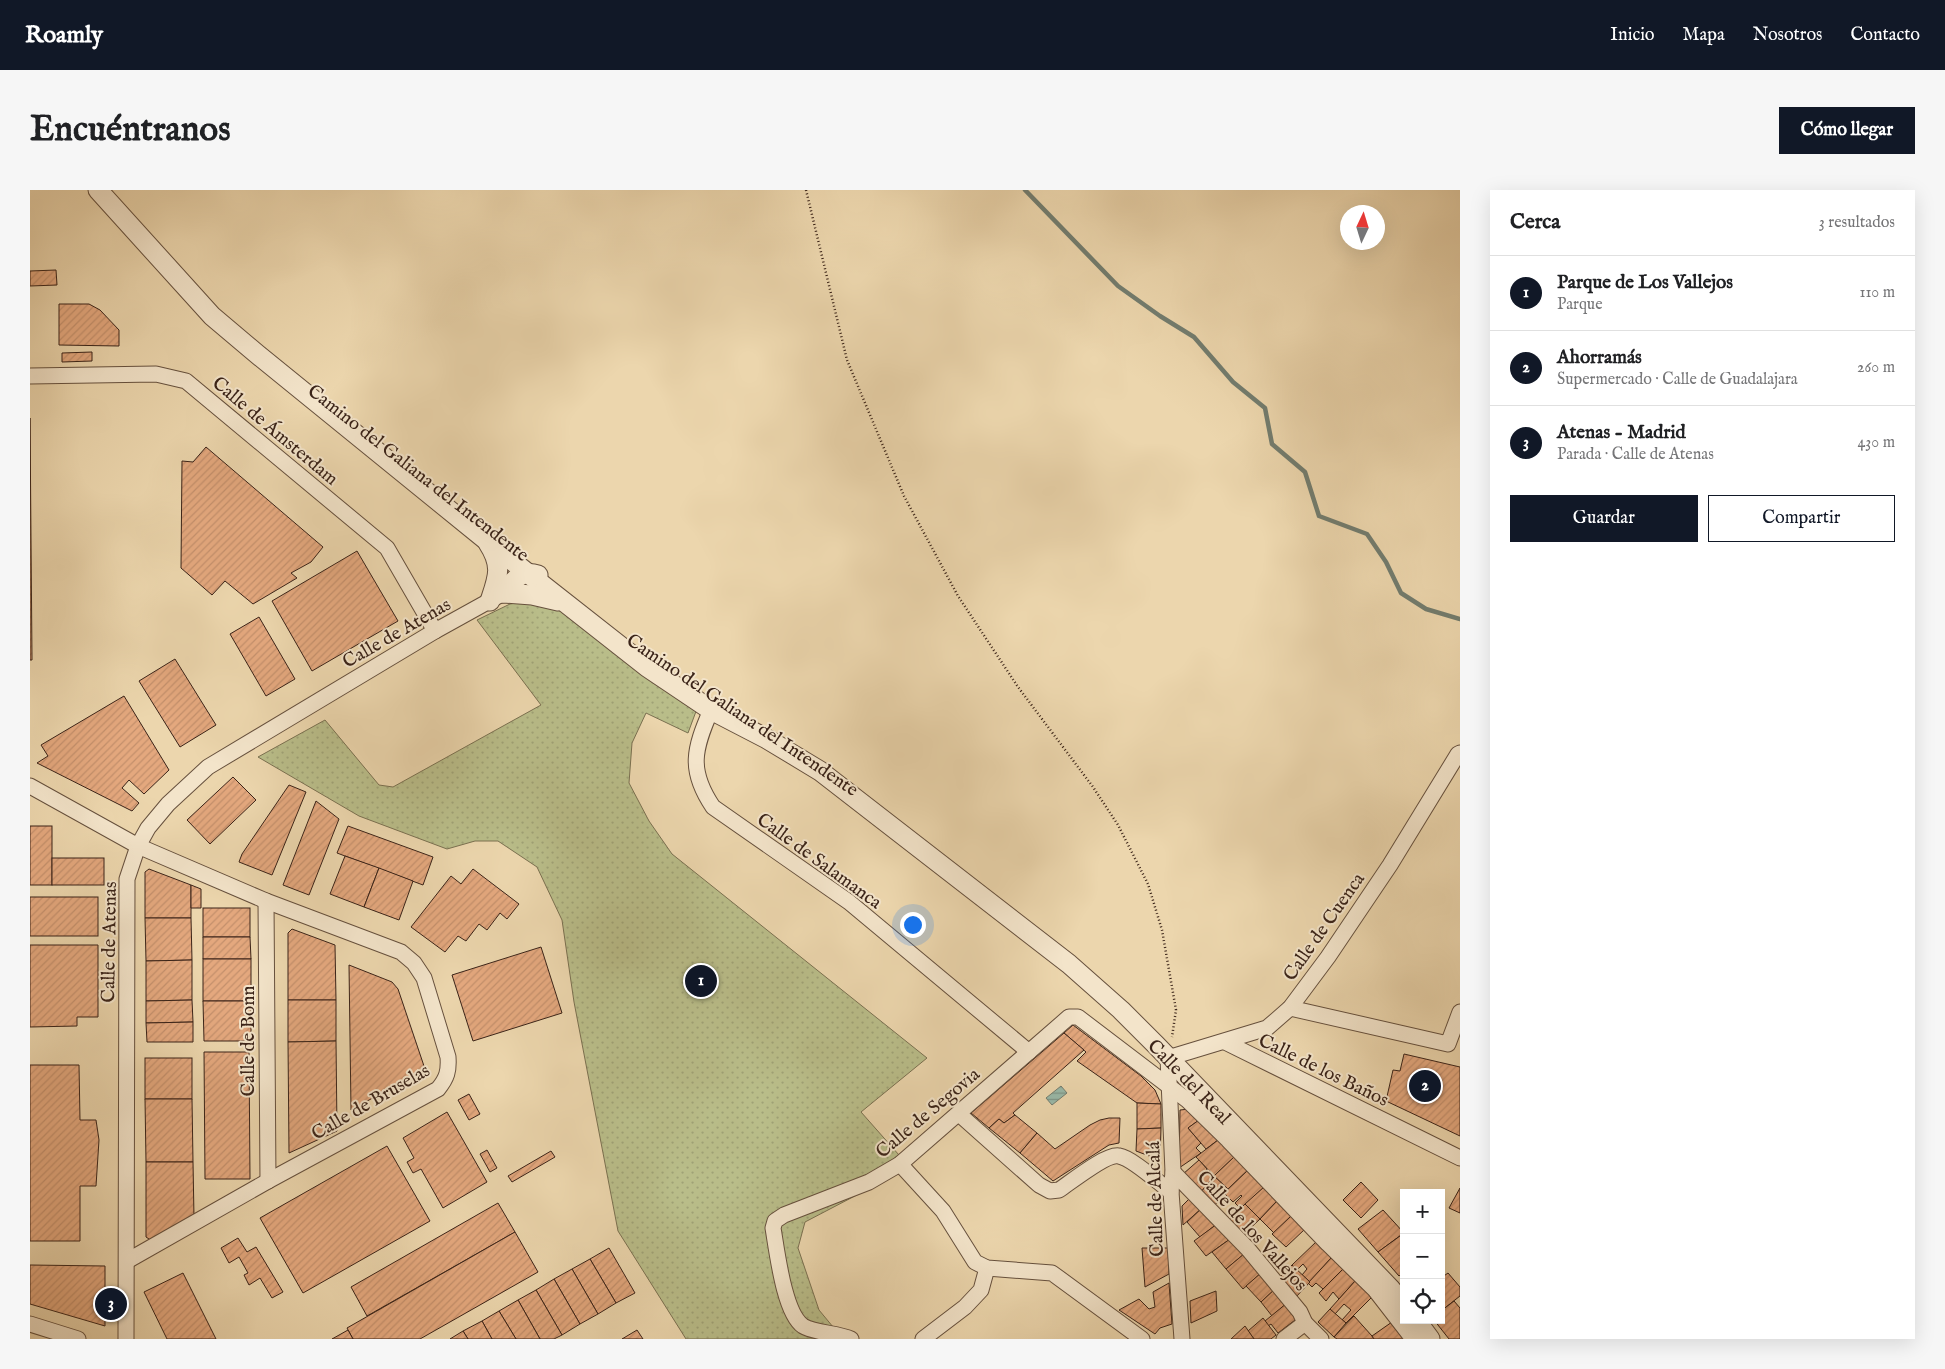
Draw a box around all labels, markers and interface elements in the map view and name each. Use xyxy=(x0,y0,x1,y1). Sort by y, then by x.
text: Roamly xyxy=(25,20,103,51)
text: Inicio xyxy=(1610,24,1655,47)
text: Mapa xyxy=(1683,24,1725,47)
text: Nosotros xyxy=(1753,24,1822,47)
text: Contacto xyxy=(1850,24,1920,47)
button: Cómo llegar xyxy=(1779,107,1915,154)
text: Encuéntranos xyxy=(30,108,230,153)
north arrow xyxy=(1340,205,1385,250)
text: Cerca xyxy=(1510,209,1560,236)
text: 3 resultados xyxy=(1819,213,1895,233)
text: Parque de Los Vallejos xyxy=(1557,271,1733,295)
text: 1 xyxy=(1523,283,1529,303)
text: 110 m xyxy=(1859,283,1895,303)
text: Parque xyxy=(1557,295,1603,315)
text: Ahorramás xyxy=(1557,346,1642,370)
text: 2 xyxy=(1522,358,1530,378)
text: 260 m xyxy=(1857,358,1895,378)
text: Supermercado · Calle de Guadalajara xyxy=(1557,370,1798,390)
street label: Calle de Ámsterdam xyxy=(207,371,344,492)
street label: Camino del Galiana del Intendente xyxy=(302,380,534,568)
text: Atenas - Madrid xyxy=(1557,421,1686,445)
text: 3 xyxy=(1523,433,1529,453)
text: 430 m xyxy=(1857,433,1895,453)
text: Parada · Calle de Atenas xyxy=(1557,445,1714,465)
button: Guardar xyxy=(1510,495,1698,542)
button: Compartir xyxy=(1708,495,1895,542)
street label: Calle de Atenas xyxy=(339,593,455,674)
street label: Camino del Galiana del Intendente xyxy=(621,629,863,803)
street label: Calle de Salamanca xyxy=(752,808,887,915)
street label: Calle de Cuenca xyxy=(1278,868,1371,986)
street label: Calle de Atenas xyxy=(97,881,123,1003)
your location xyxy=(900,912,926,938)
pin: 1 xyxy=(685,962,717,1000)
street label: Calle de Bonn xyxy=(237,986,261,1096)
street label: Calle de los Baños xyxy=(1254,1029,1392,1113)
street label: Calle del Real xyxy=(1142,1035,1236,1131)
street label: Calle de Bruselas xyxy=(307,1059,435,1146)
street label: Calle de Segovia xyxy=(871,1063,986,1164)
pin: 2 xyxy=(1409,1067,1441,1105)
street label: Calle de Alcalá xyxy=(1142,1140,1170,1257)
street label: Calle de los Vallejos xyxy=(1191,1166,1312,1297)
map controls xyxy=(1400,1189,1445,1324)
button: + xyxy=(1400,1189,1445,1234)
button: − xyxy=(1400,1234,1445,1279)
button: locate xyxy=(1400,1279,1445,1324)
pin: 3 xyxy=(95,1285,127,1323)

